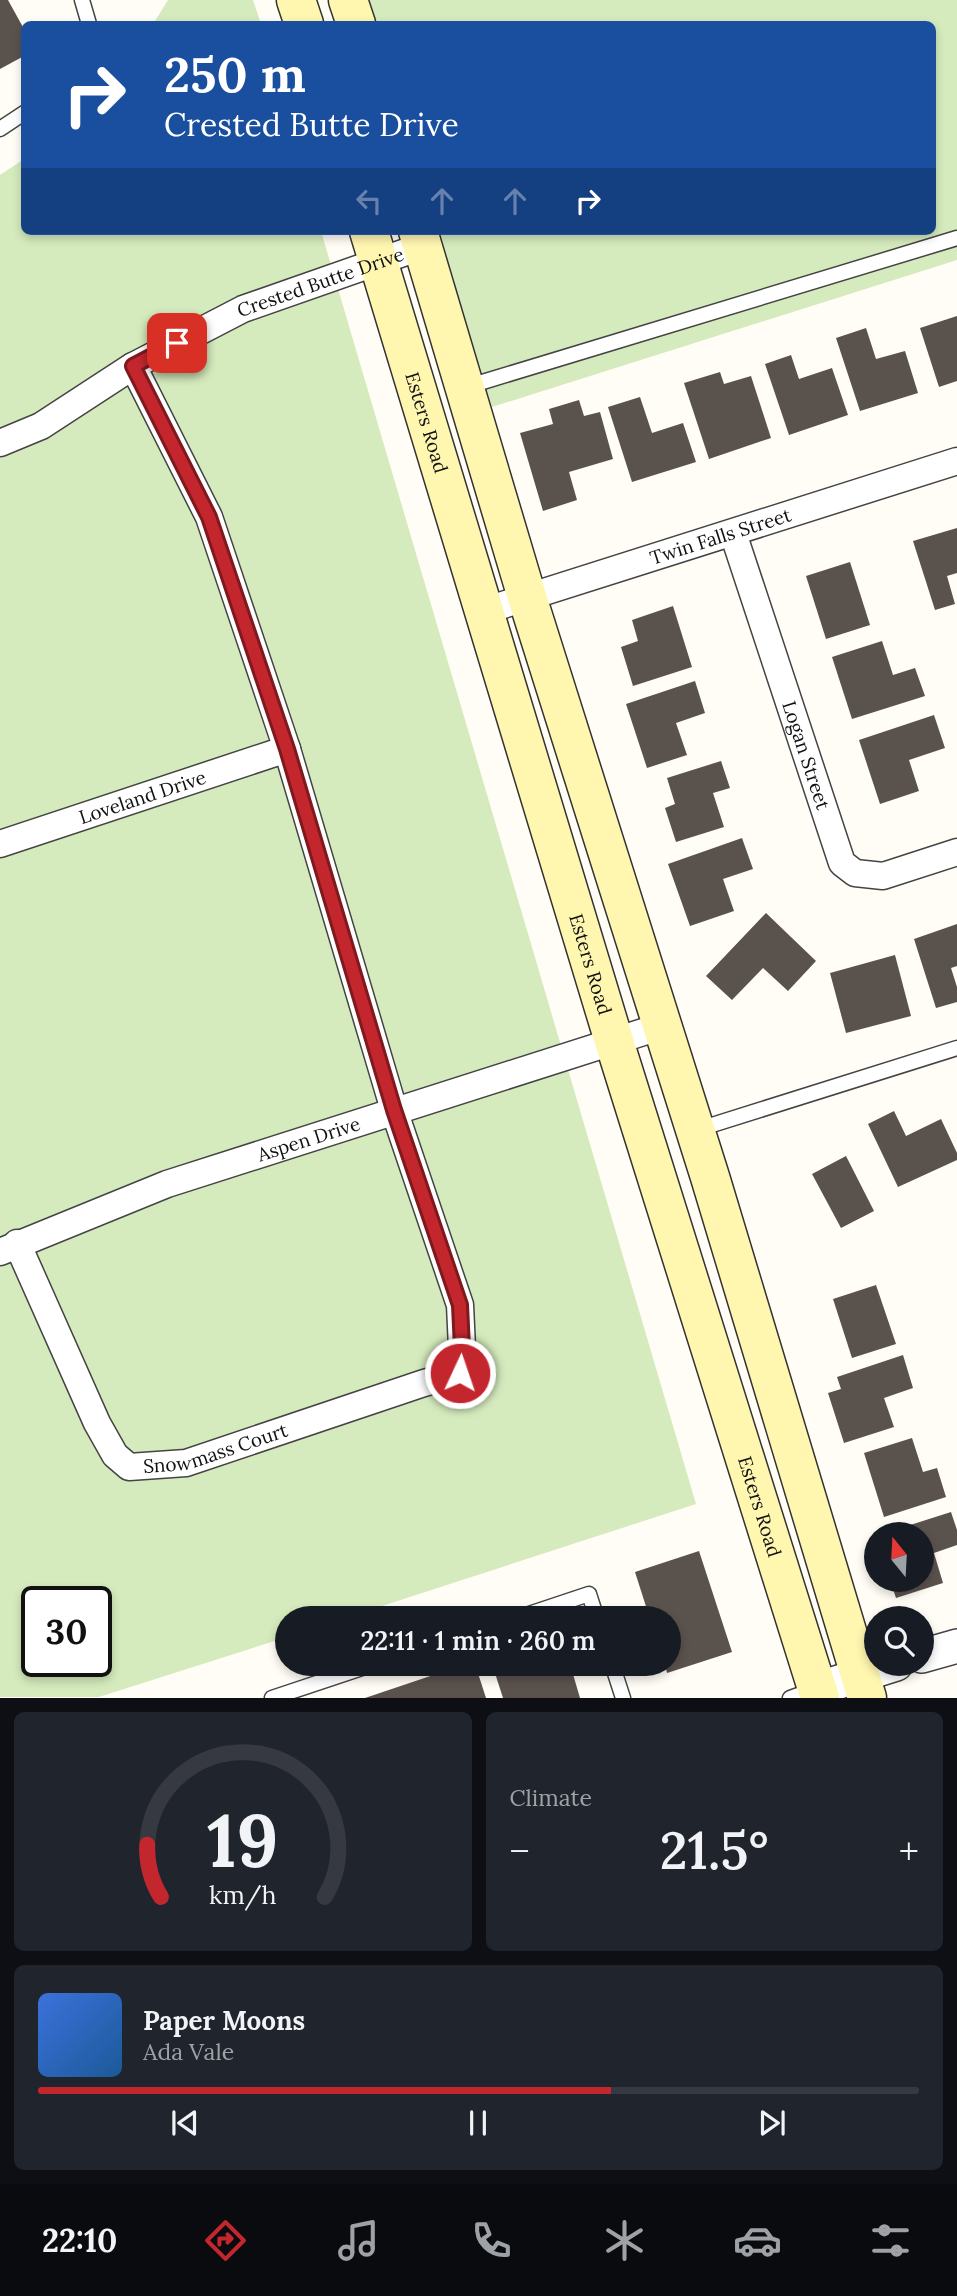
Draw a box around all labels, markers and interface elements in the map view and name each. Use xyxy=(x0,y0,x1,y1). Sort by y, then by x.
text: 250 m xyxy=(164,43,306,105)
icon: right xyxy=(49,49,140,140)
text: Crested Butte Drive xyxy=(164,104,459,145)
icon: left xyxy=(350,182,388,220)
icon: ahead xyxy=(423,182,461,220)
icon: ahead xyxy=(496,182,534,220)
icon: right xyxy=(569,182,607,220)
street label: Crested Butte Drive xyxy=(234,242,407,322)
pin xyxy=(147,313,207,373)
icon: arrive xyxy=(158,324,196,362)
street label: Esters Road xyxy=(400,369,454,476)
street label: Twin Falls Street xyxy=(647,502,795,570)
street label: Logan Street xyxy=(777,698,836,813)
street label: Loveland Drive xyxy=(76,765,209,829)
street label: Esters Road xyxy=(564,911,617,1018)
street label: Aspen Drive xyxy=(253,1111,363,1167)
position arrow xyxy=(423,1336,497,1410)
street label: Snowmass Court xyxy=(142,1418,291,1478)
street label: Esters Road xyxy=(733,1453,787,1560)
north arrow xyxy=(864,1522,934,1592)
map controls xyxy=(864,1522,934,1676)
speed limit sign: 30 xyxy=(21,1586,112,1677)
button: search xyxy=(864,1606,934,1676)
text: 22:11 · 1 min · 260 m xyxy=(360,1624,596,1657)
text: Climate xyxy=(510,1783,592,1812)
text: 19 xyxy=(207,1795,279,1888)
text: 21.5° xyxy=(660,1817,769,1883)
text: − xyxy=(510,1827,530,1875)
text: + xyxy=(899,1827,919,1875)
text: km/h xyxy=(209,1879,277,1911)
text: Paper Moons xyxy=(143,2004,305,2037)
text: Ada Vale xyxy=(143,2037,234,2066)
icon: previous xyxy=(166,2104,204,2142)
icon: pause xyxy=(459,2104,497,2142)
icon: next xyxy=(753,2104,791,2142)
icon: directions xyxy=(201,2216,250,2265)
icon: music xyxy=(334,2216,383,2265)
icon: phone xyxy=(467,2216,516,2265)
icon: climate xyxy=(600,2216,649,2265)
icon: car xyxy=(733,2216,782,2265)
icon: filters xyxy=(866,2216,915,2265)
text: 22:10 xyxy=(42,2220,117,2261)

